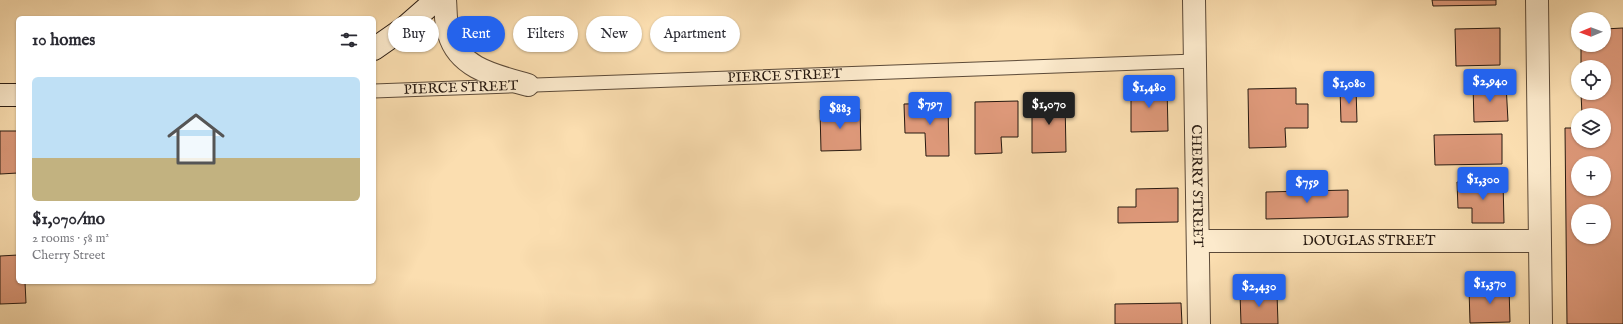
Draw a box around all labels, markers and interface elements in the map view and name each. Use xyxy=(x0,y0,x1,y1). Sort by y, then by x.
north arrow xyxy=(1571,12,1611,52)
map controls xyxy=(1571,12,1611,244)
chip: Buy xyxy=(388,16,439,52)
chip: Rent xyxy=(447,16,505,52)
chip: Filters xyxy=(513,16,578,52)
chip: New xyxy=(586,16,642,52)
chip: Apartment xyxy=(650,16,740,52)
icon: filters xyxy=(338,29,360,51)
text: 10 homes xyxy=(32,30,95,51)
button: locate xyxy=(1571,60,1611,100)
street label: PIERCE STREET xyxy=(727,65,843,87)
pin: $2,940 xyxy=(1457,69,1523,103)
pin: $1,080 xyxy=(1316,71,1382,105)
text: $2,940 xyxy=(1472,73,1508,90)
pin: $1,480 xyxy=(1116,75,1182,109)
text: $1,080 xyxy=(1332,75,1366,92)
street label: PIERCE STREET xyxy=(403,77,519,99)
text: $1,480 xyxy=(1132,79,1166,96)
pin: $797 xyxy=(906,92,954,126)
pin: $1,070 xyxy=(1016,92,1082,126)
pin: $883 xyxy=(816,96,864,130)
text: $797 xyxy=(917,96,943,113)
text: $1,070 xyxy=(1032,96,1066,113)
text: $883 xyxy=(829,100,851,117)
icon: home xyxy=(160,103,232,175)
button: layers xyxy=(1571,108,1611,148)
street label: CHERRY STREET xyxy=(1187,124,1207,248)
button: + xyxy=(1571,156,1611,196)
pin: $1,300 xyxy=(1450,167,1516,201)
pin: $759 xyxy=(1283,170,1331,204)
text: $1,300 xyxy=(1466,171,1500,188)
text: $759 xyxy=(1295,174,1319,191)
button: − xyxy=(1571,204,1611,244)
text: $1,070/mo xyxy=(32,209,105,230)
text: 2 rooms · 58 m² xyxy=(32,230,109,247)
street label: DOUGLAS STREET xyxy=(1303,232,1436,250)
text: Cherry Street xyxy=(32,247,105,264)
pin: $1,370 xyxy=(1457,271,1523,305)
pin: $2,430 xyxy=(1226,274,1292,308)
text: $1,370 xyxy=(1474,275,1506,292)
text: $2,430 xyxy=(1242,278,1276,295)

